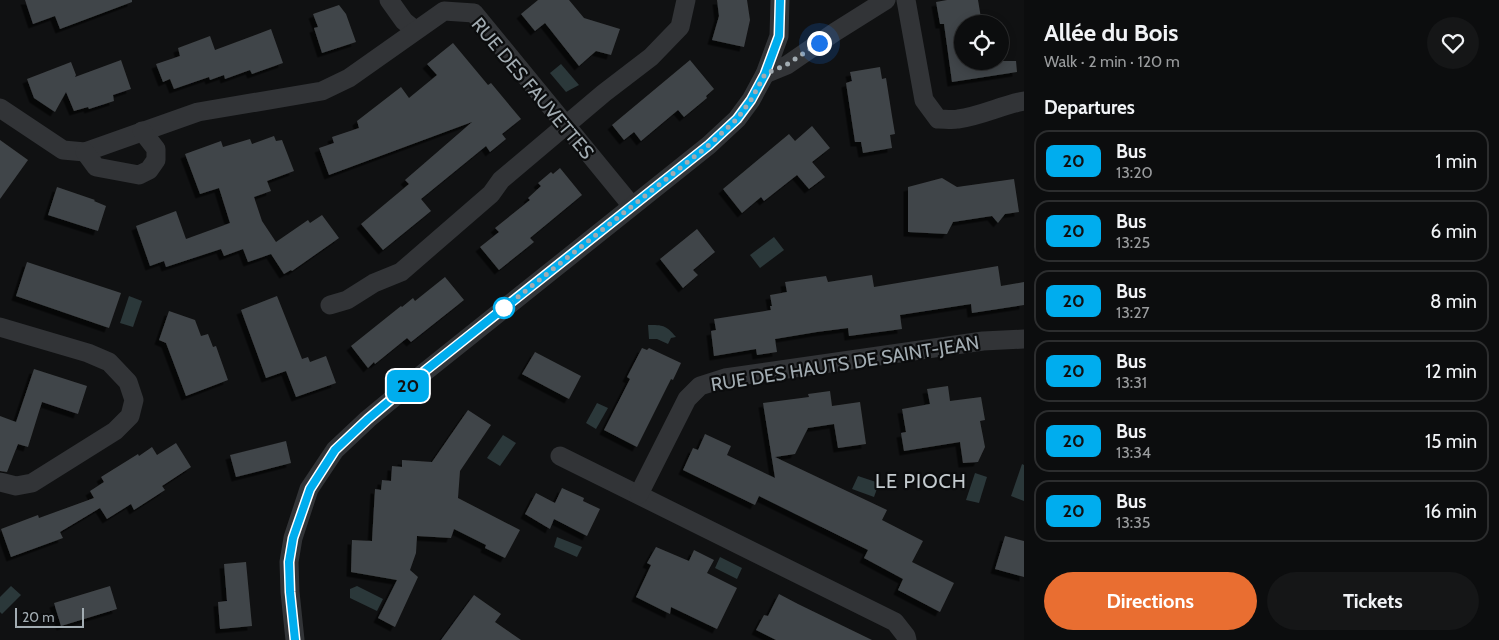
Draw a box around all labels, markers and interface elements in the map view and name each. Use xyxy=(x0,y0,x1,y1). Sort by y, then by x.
street label: RUE DES FAUVETTES xyxy=(467,13,599,164)
map controls xyxy=(954,15,1009,70)
button: locate xyxy=(954,15,1009,70)
button: heart xyxy=(1427,17,1479,69)
text: Allée du Bois xyxy=(1044,18,1178,47)
your location xyxy=(807,31,832,56)
text: Walk · 2 min · 120 m xyxy=(1044,52,1180,71)
text: Departures xyxy=(1044,96,1135,119)
text: Bus xyxy=(1116,140,1146,163)
text: 20 xyxy=(1062,150,1085,172)
text: 1 min xyxy=(1435,150,1477,173)
text: 13:20 xyxy=(1116,163,1153,182)
text: Bus xyxy=(1116,210,1146,233)
text: 20 xyxy=(1062,220,1085,242)
text: 6 min xyxy=(1431,220,1477,243)
text: 13:25 xyxy=(1116,233,1150,252)
text: Bus xyxy=(1116,280,1146,303)
text: 20 xyxy=(1062,290,1085,312)
text: 8 min xyxy=(1430,290,1477,313)
unlabelled marker xyxy=(493,297,515,319)
text: 13:27 xyxy=(1116,303,1150,322)
street label: RUE DES HAUTS DE SAINT-JEAN xyxy=(709,331,981,396)
text: Bus xyxy=(1116,350,1146,373)
text: 20 xyxy=(1062,360,1085,382)
text: 12 min xyxy=(1425,360,1477,383)
line badge: 20 xyxy=(386,370,430,402)
text: 13:31 xyxy=(1116,373,1147,392)
text: 20 xyxy=(397,375,419,397)
text: Bus xyxy=(1116,420,1146,443)
text: 20 xyxy=(1062,430,1085,452)
text: 15 min xyxy=(1425,430,1477,453)
text: 13:34 xyxy=(1116,443,1151,462)
district label: LE PIOCH xyxy=(875,469,967,493)
text: Bus xyxy=(1116,490,1146,513)
text: 20 xyxy=(1062,500,1085,522)
text: 16 min xyxy=(1424,500,1477,523)
text: 13:35 xyxy=(1116,513,1151,532)
button: Directions xyxy=(1044,572,1257,630)
button: Tickets xyxy=(1267,572,1479,630)
scale bar xyxy=(15,605,84,628)
text: 20 m xyxy=(22,608,55,626)

